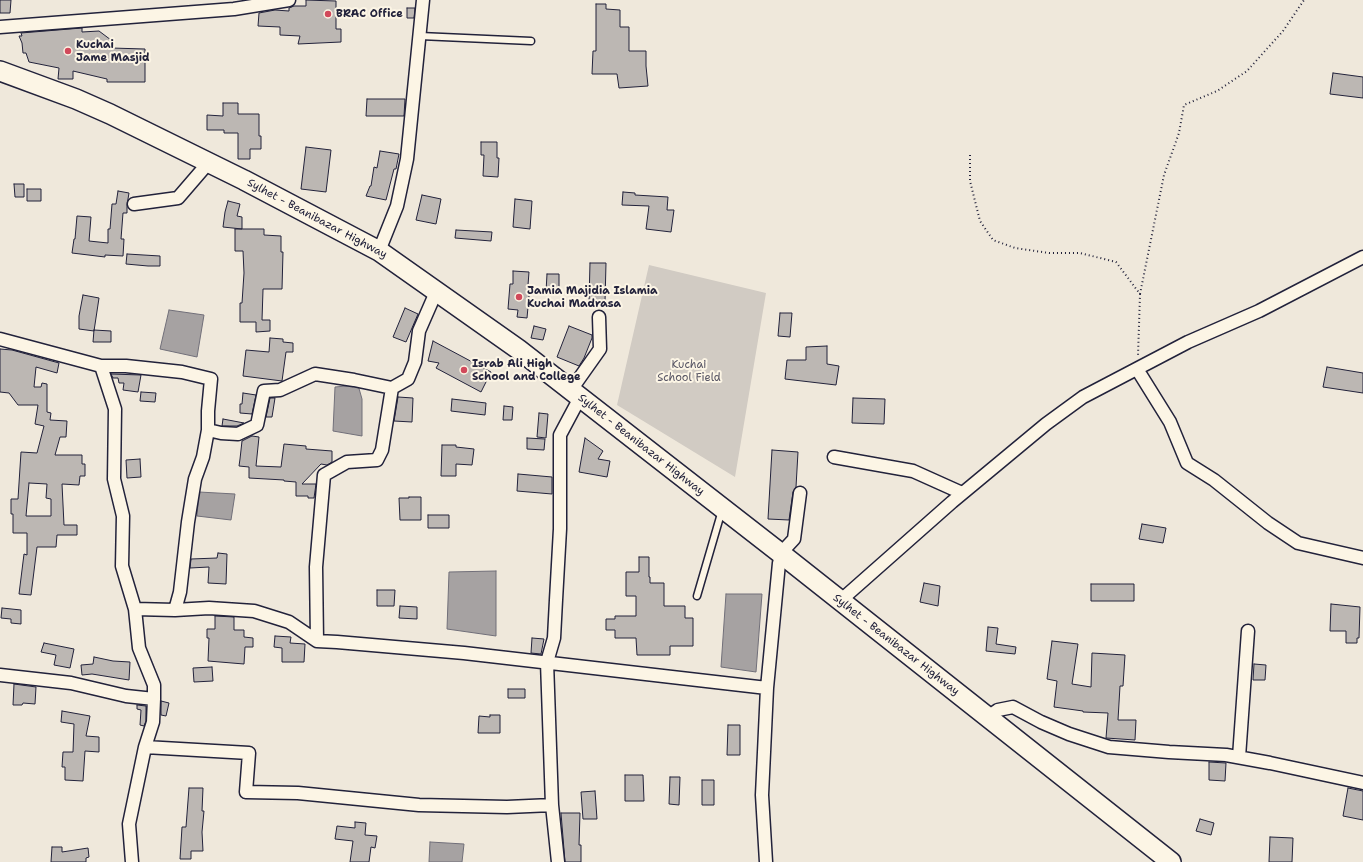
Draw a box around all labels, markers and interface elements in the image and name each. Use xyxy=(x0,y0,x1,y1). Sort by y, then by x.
place label: BRAC Office xyxy=(336,7,403,21)
marker: BRAC Office xyxy=(323,9,333,19)
place label: Kuchai Jame Masjid xyxy=(76,38,150,64)
marker: Kuchai Jame Masjid xyxy=(63,46,73,56)
street label: Sylhet - Beanibazar Highway xyxy=(245,176,389,262)
place label: Jamia Majidia Islamia Kuchai Madrasa xyxy=(527,284,658,310)
marker: Jamia Majidia Islamia Kuchai Madrasa xyxy=(514,292,524,302)
place label: Israb Ali High School and College xyxy=(472,357,581,383)
park label: Kuchai School Field xyxy=(657,358,721,384)
marker: Israb Ali High School and College xyxy=(459,365,469,375)
street label: Sylhet - Beanibazar Highway xyxy=(575,392,707,498)
street label: Sylhet - Beanibazar Highway xyxy=(830,592,962,698)

